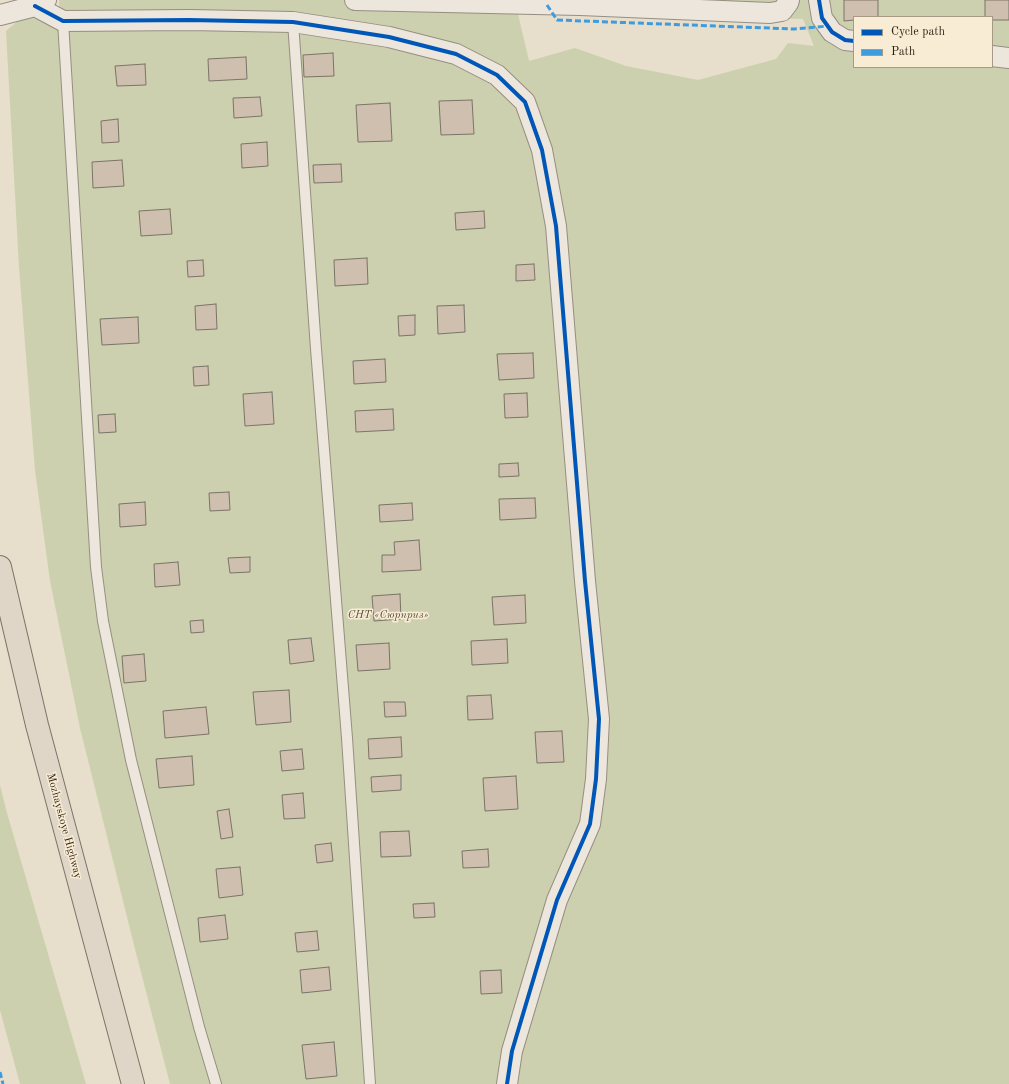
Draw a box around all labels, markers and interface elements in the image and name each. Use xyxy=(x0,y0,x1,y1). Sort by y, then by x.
legend xyxy=(853,16,993,68)
text: Cycle path xyxy=(891,26,945,38)
text: Path xyxy=(891,46,915,58)
park label: СНТ «Сюрприз» xyxy=(348,608,428,622)
street label: Mozhayskoye Highway xyxy=(44,772,84,880)

